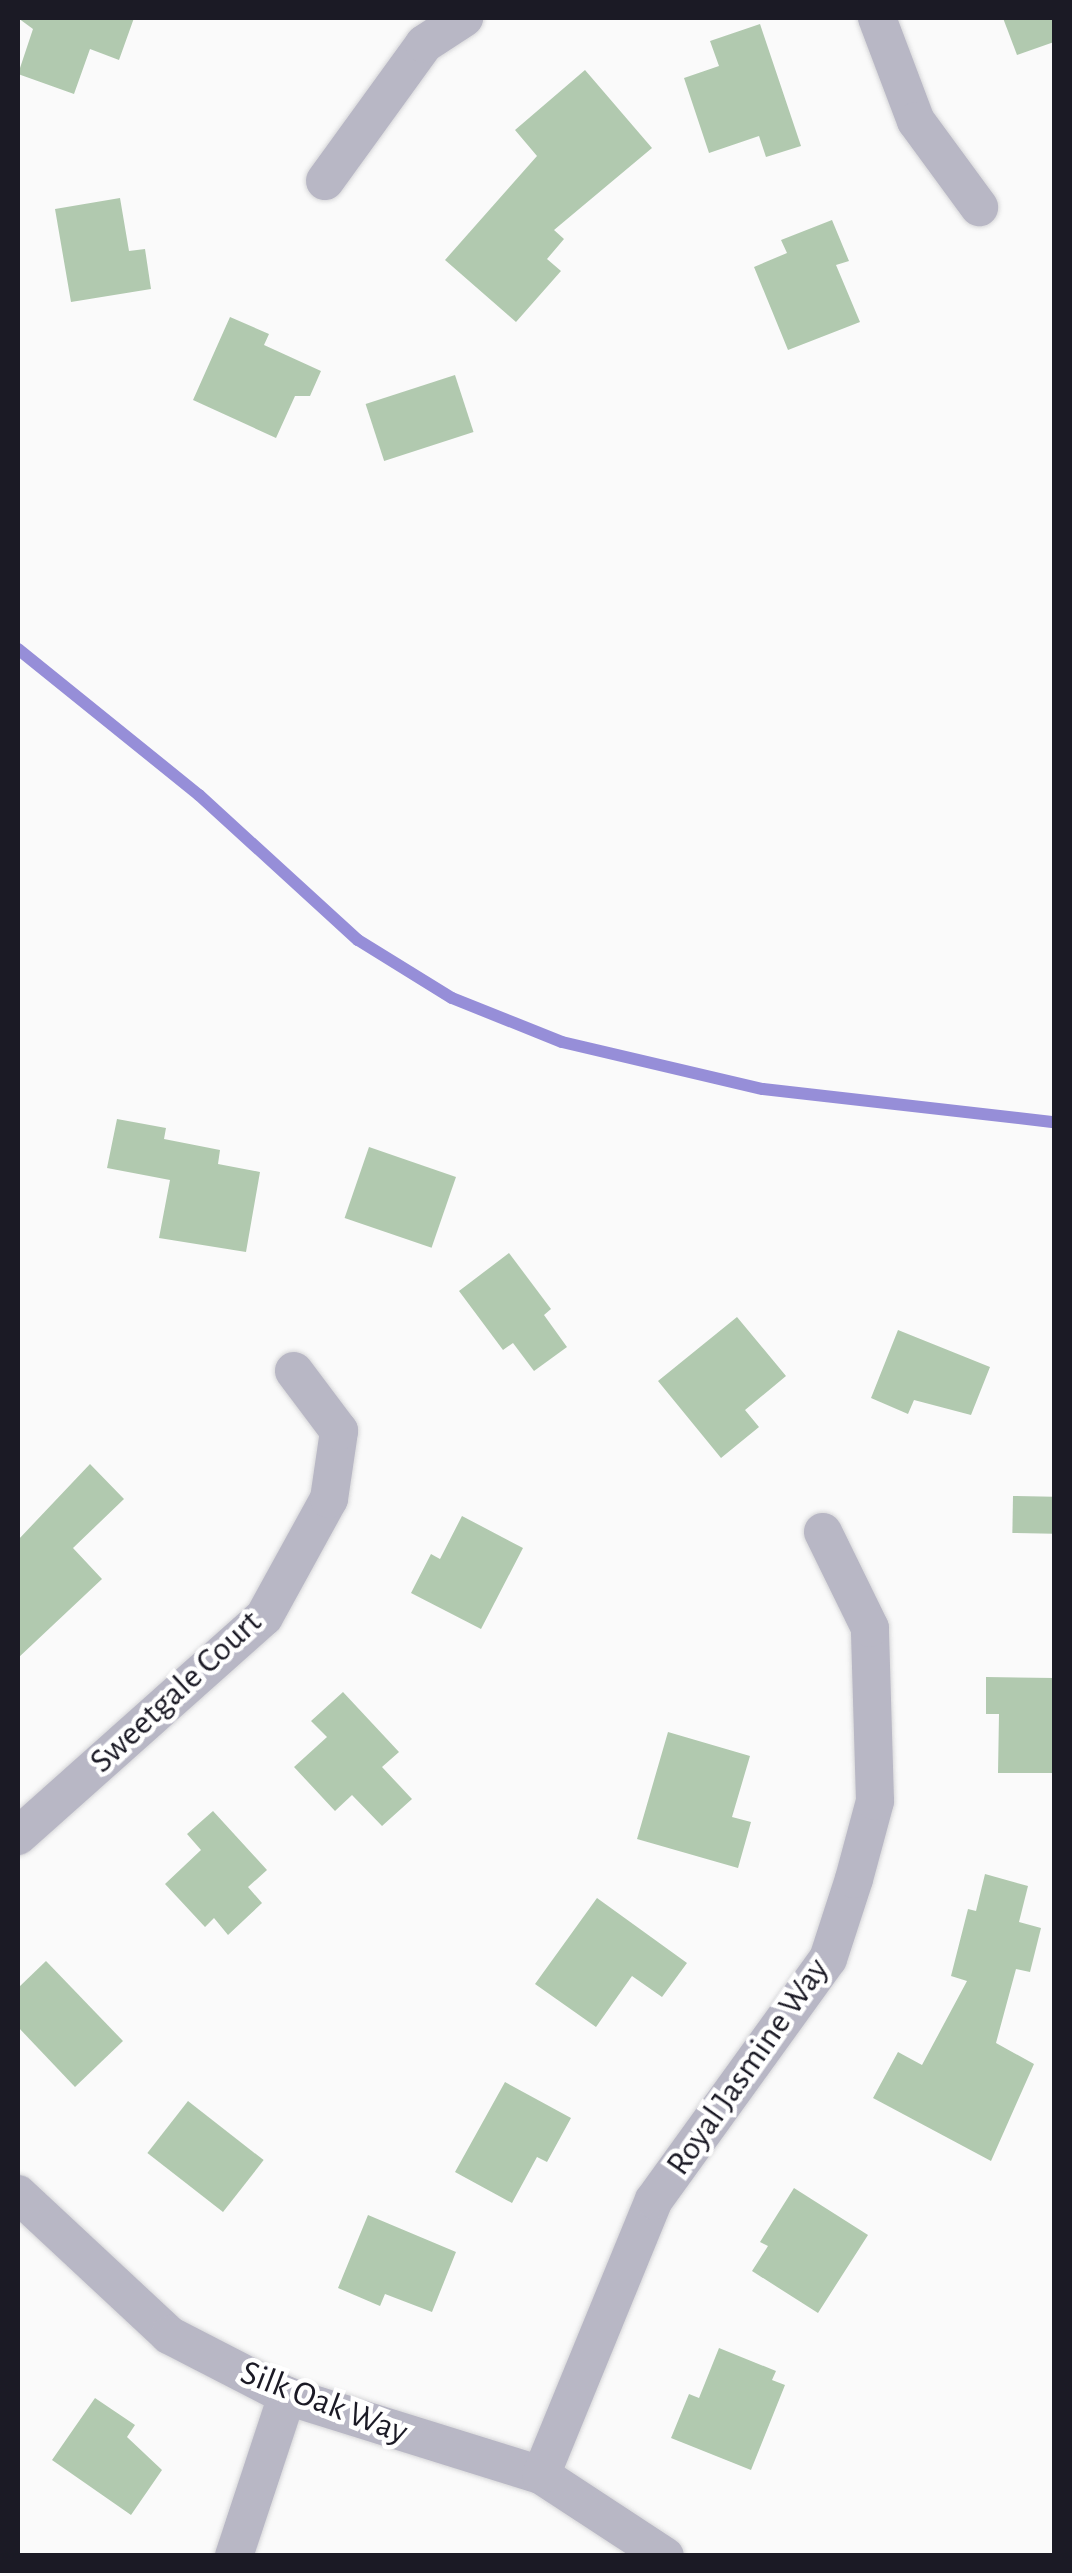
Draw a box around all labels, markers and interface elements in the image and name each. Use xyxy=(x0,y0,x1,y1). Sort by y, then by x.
street label: Sweetgale Court xyxy=(81,1602,271,1782)
street label: Royal Jasmine Way xyxy=(658,1950,838,2184)
street label: Silk Oak Way xyxy=(235,2352,413,2454)

